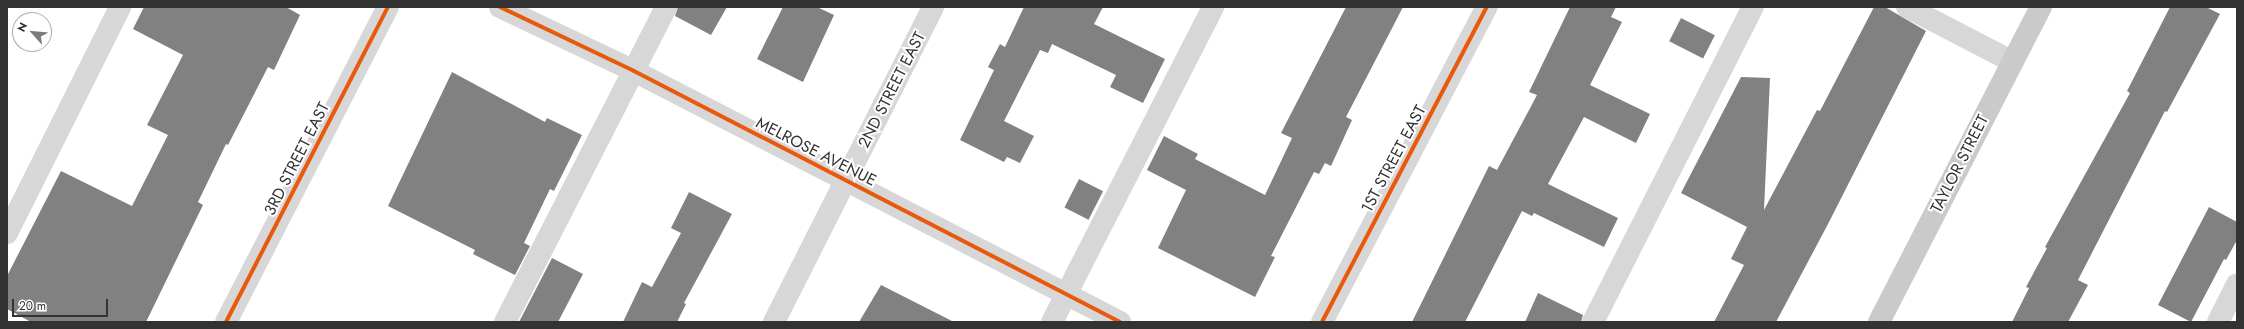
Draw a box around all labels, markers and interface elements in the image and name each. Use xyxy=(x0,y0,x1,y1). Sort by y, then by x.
north arrow xyxy=(12,12,52,52)
text: N xyxy=(13,19,31,35)
street label: 2ND STREET EAST xyxy=(854,29,930,151)
street label: 3RD STREET EAST xyxy=(260,99,334,219)
street label: 1ST STREET EAST xyxy=(1358,102,1430,216)
street label: TAYLOR STREET xyxy=(1927,112,1993,216)
street label: MELROSE AVENUE xyxy=(753,113,879,191)
scale bar xyxy=(14,291,110,317)
text: 20 m xyxy=(19,297,46,315)

